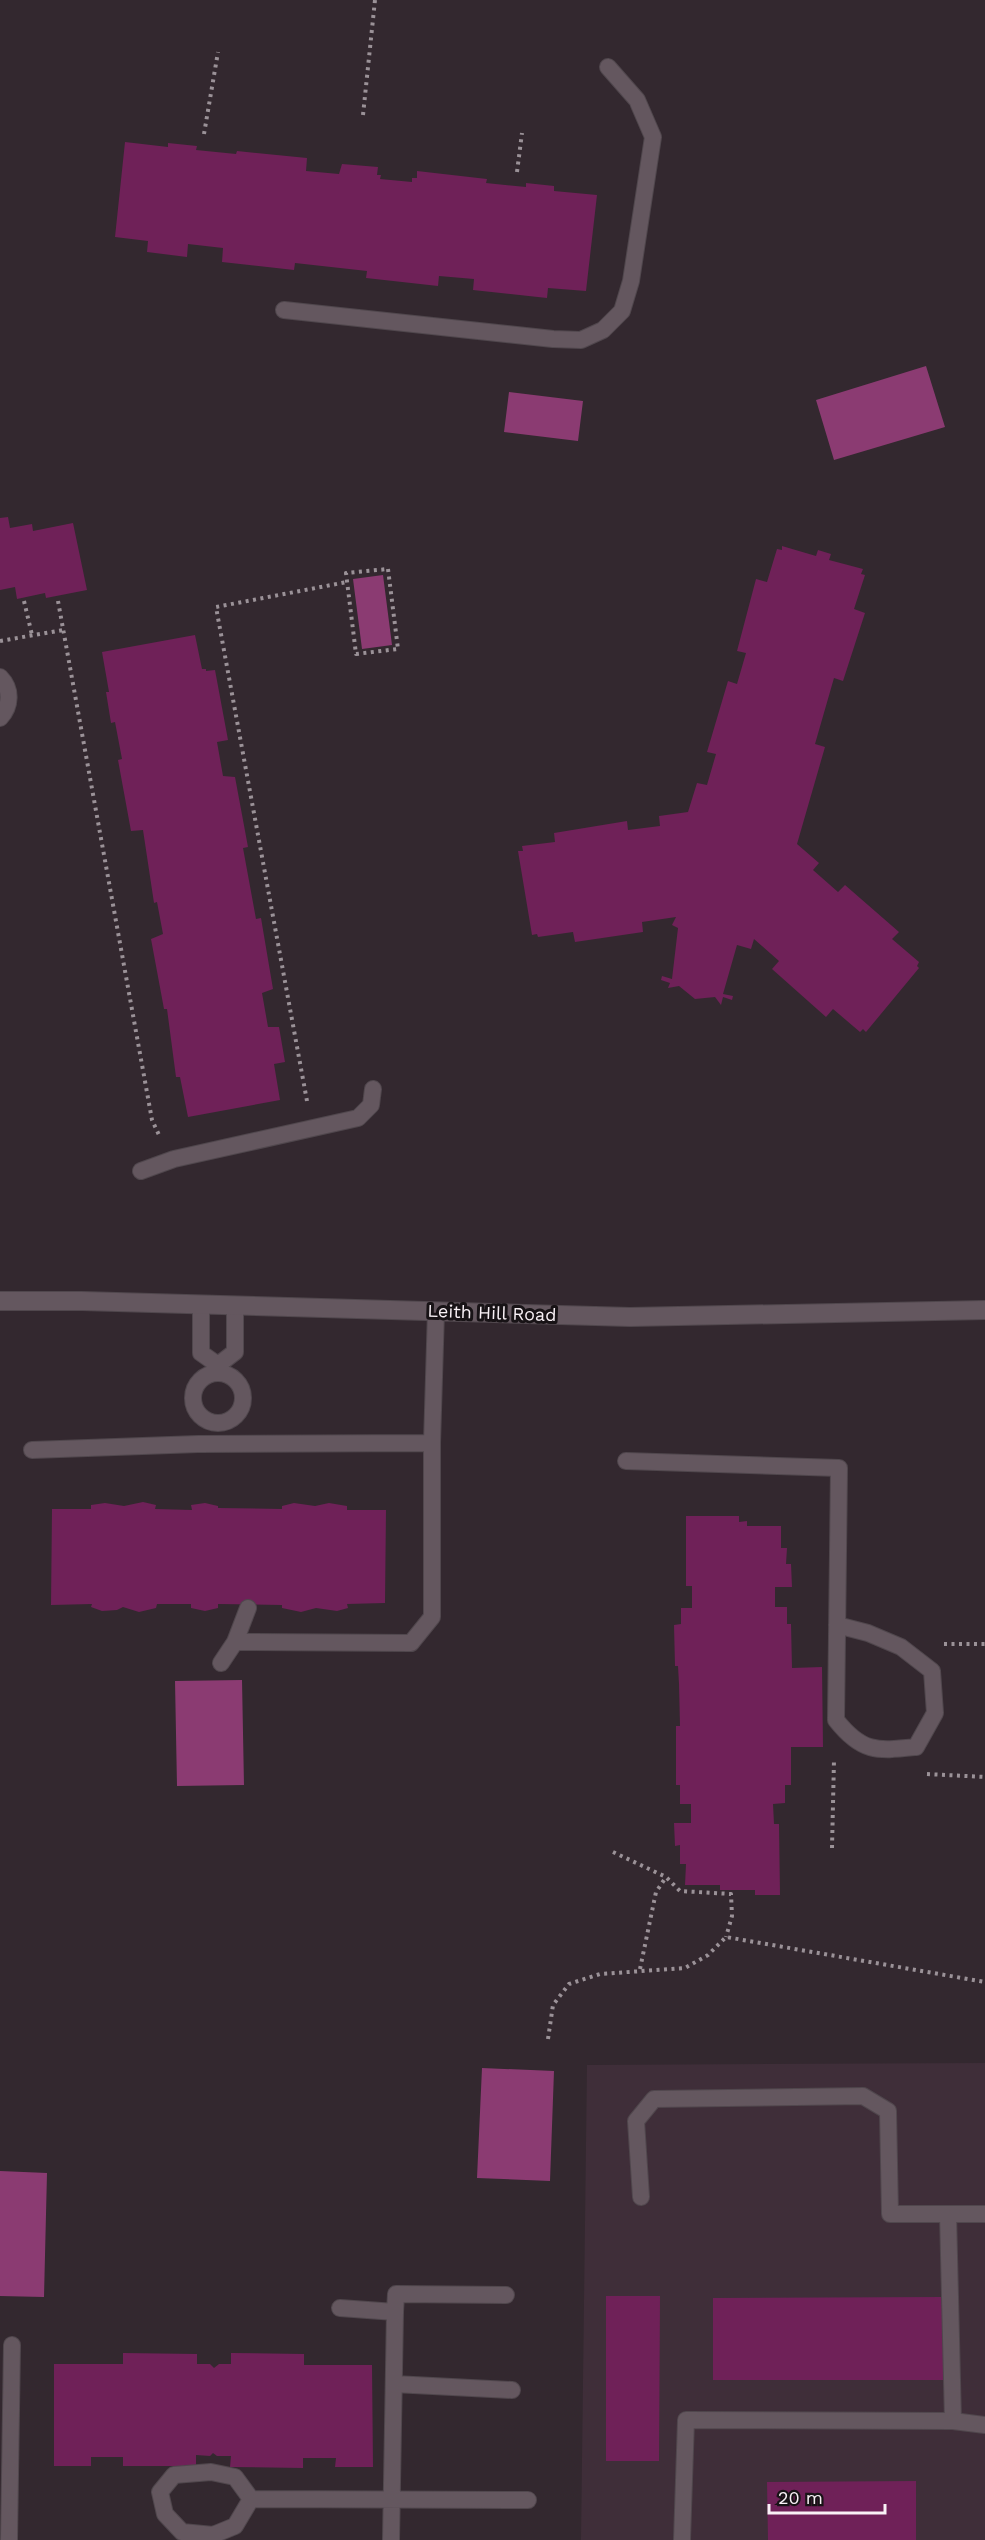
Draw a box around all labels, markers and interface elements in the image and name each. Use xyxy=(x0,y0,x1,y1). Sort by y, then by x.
street label: Leith Hill Road xyxy=(427,1300,557,1325)
scale bar xyxy=(769,2477,884,2515)
text: 20 m xyxy=(778,2487,823,2508)

